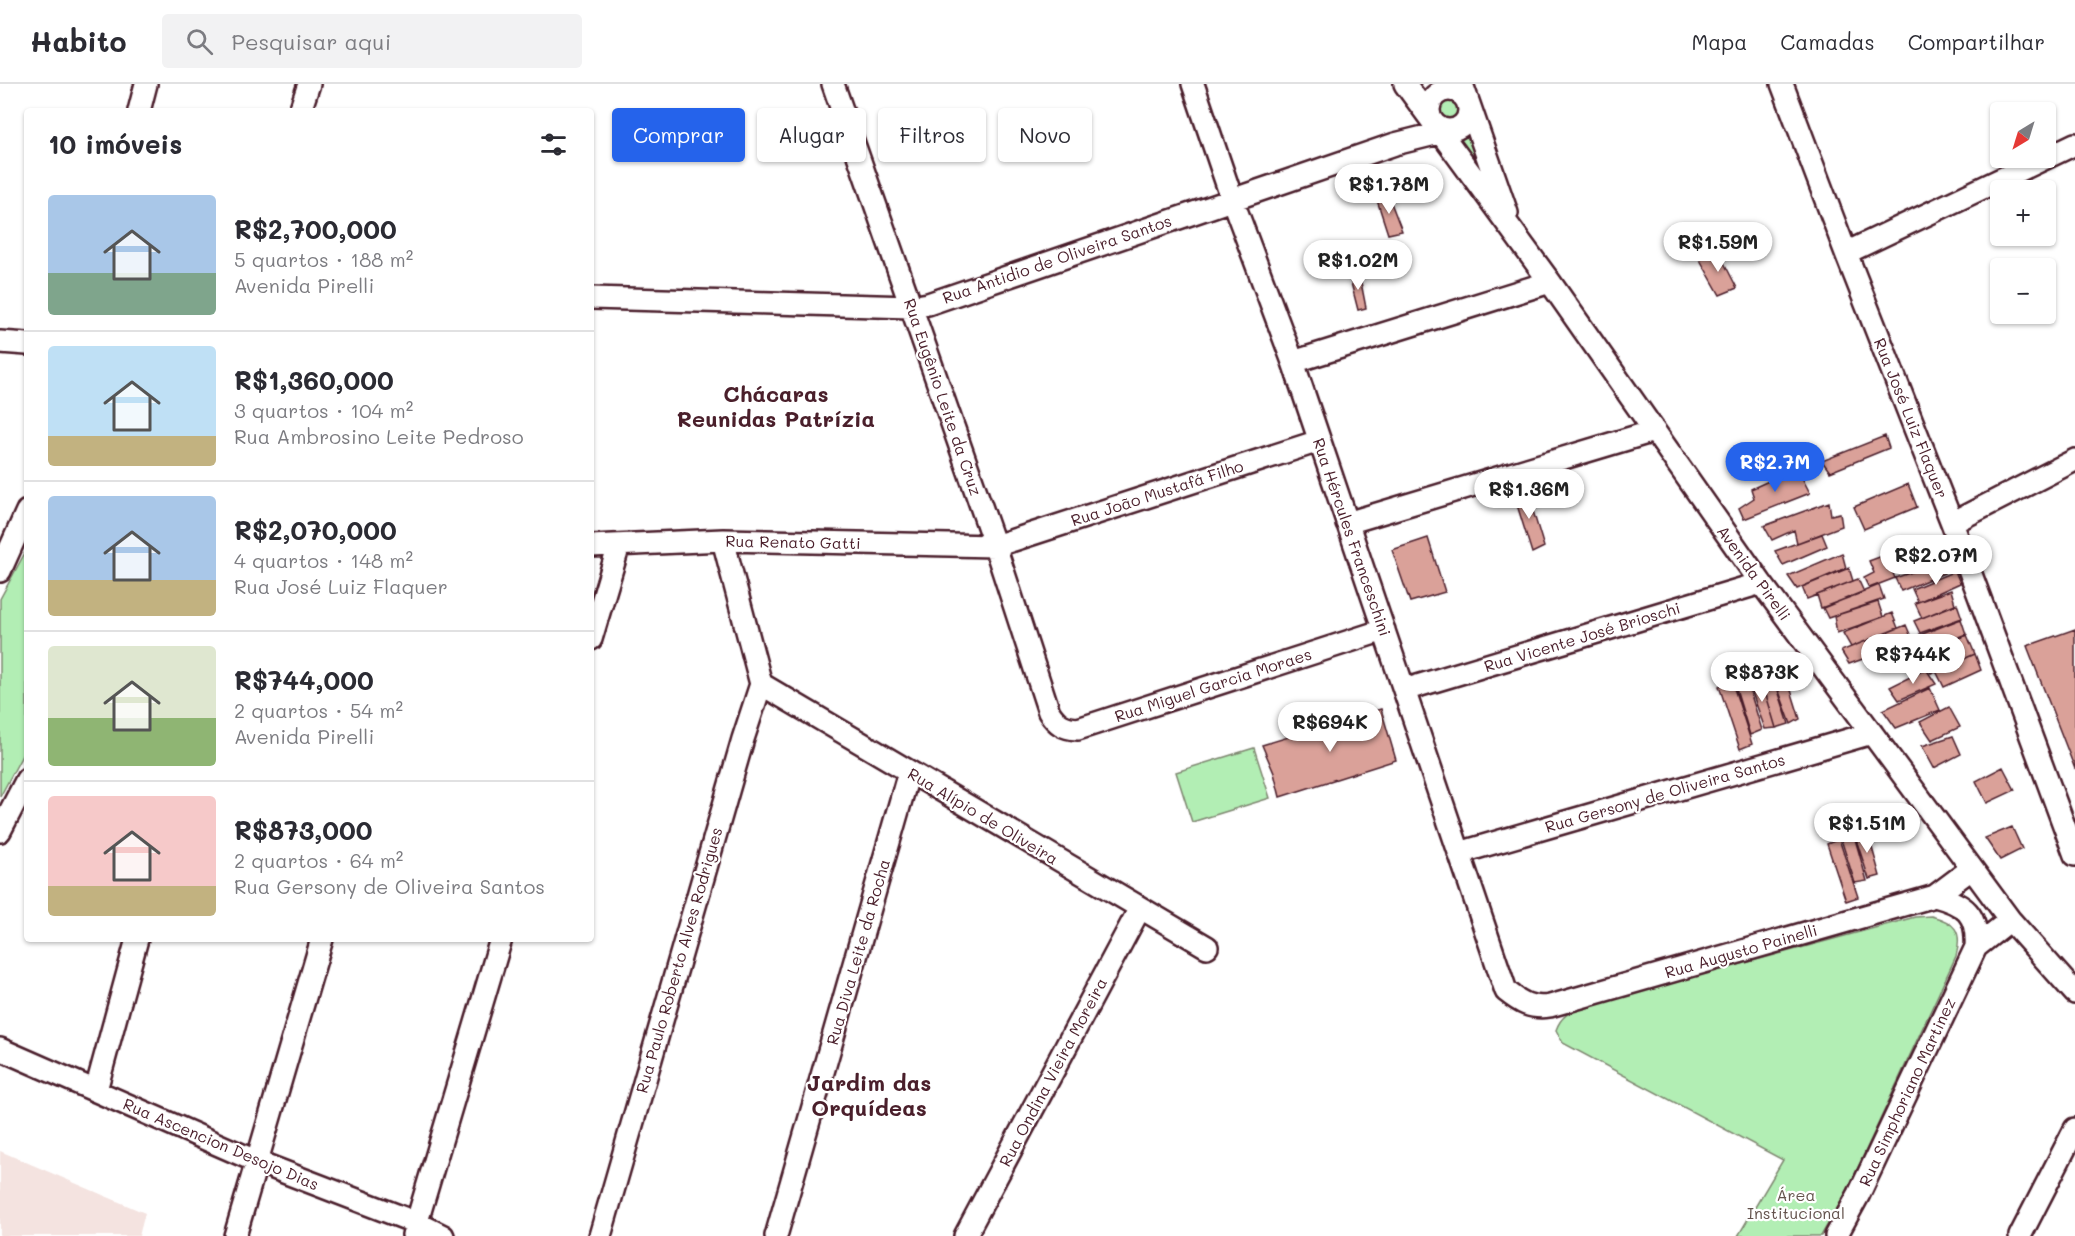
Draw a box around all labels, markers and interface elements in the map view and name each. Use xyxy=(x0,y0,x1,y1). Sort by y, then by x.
search box xyxy=(162,14,582,68)
text: Habito xyxy=(30,23,126,59)
icon: search xyxy=(183,25,216,58)
text: Pesquisar aqui xyxy=(231,27,391,56)
text: Mapa xyxy=(1691,28,1747,55)
text: Camadas xyxy=(1780,28,1875,55)
text: Compartilhar xyxy=(1908,28,2045,55)
north arrow xyxy=(1990,102,2056,168)
map controls xyxy=(1990,102,2056,324)
chip: Comprar xyxy=(612,108,745,162)
chip: Alugar xyxy=(757,108,866,162)
chip: Filtros xyxy=(878,108,986,162)
chip: Novo xyxy=(998,108,1092,162)
text: 10 imóveis xyxy=(48,127,182,161)
icon: filters xyxy=(537,128,570,161)
pin: R$1.78M xyxy=(1334,164,1444,215)
text: R$1.78M xyxy=(1349,170,1429,196)
button: + xyxy=(1990,180,2056,246)
street label: Rua Antidio de Oliveira Santos xyxy=(940,209,1174,308)
text: R$2,700,000 xyxy=(234,212,397,246)
icon: home xyxy=(96,219,168,291)
pin: R$1.59M xyxy=(1663,222,1773,273)
text: R$1.59M xyxy=(1677,228,1759,254)
pin: R$1.02M xyxy=(1303,240,1413,291)
text: 5 quartos · 188 m² xyxy=(234,246,413,272)
text: R$1.02M xyxy=(1317,246,1399,272)
button: − xyxy=(1990,258,2056,324)
text: Avenida Pirelli xyxy=(234,272,374,298)
street label: Rua Eugênio Leite da Cruz xyxy=(900,295,987,498)
street label: Rua José Luiz Flaquer xyxy=(1870,335,1953,501)
text: R$1,360,000 xyxy=(234,363,394,397)
icon: home xyxy=(96,370,168,442)
district label: Chácaras Reunidas Patrízia xyxy=(677,379,875,433)
text: 3 quartos · 104 m² xyxy=(234,397,413,423)
text: Rua Ambrosino Leite Pedroso xyxy=(234,423,524,449)
street label: Rua Hércules Franceschini xyxy=(1309,435,1396,639)
pin: R$2.7M xyxy=(1726,442,1824,493)
text: R$2.7M xyxy=(1740,448,1810,474)
street label: Rua João Mustafá Filho xyxy=(1068,455,1246,530)
pin: R$1.36M xyxy=(1474,469,1584,520)
text: R$1.36M xyxy=(1488,475,1570,501)
text: R$2,070,000 xyxy=(234,513,397,547)
icon: home xyxy=(96,520,168,592)
street label: Avenida Pirelli xyxy=(1713,521,1796,624)
street label: Rua Renato Gatti xyxy=(725,530,861,553)
pin: R$2.07M xyxy=(1881,535,1991,586)
text: R$2.07M xyxy=(1894,541,1978,567)
text: 4 quartos · 148 m² xyxy=(234,547,413,573)
text: Rua José Luiz Flaquer xyxy=(234,573,448,599)
street label: Rua Vicente José Brioschi xyxy=(1481,597,1682,676)
pin: R$744K xyxy=(1864,634,1962,685)
text: R$744K xyxy=(1875,640,1951,666)
street label: Rua Miguel Garcia Moraes xyxy=(1112,643,1314,726)
pin: R$873K xyxy=(1713,652,1811,703)
text: R$873K xyxy=(1725,658,1799,684)
text: R$744,000 xyxy=(234,663,374,697)
icon: home xyxy=(96,670,168,742)
text: 2 quartos · 54 m² xyxy=(234,697,403,723)
pin: R$694K xyxy=(1281,702,1379,753)
text: R$694K xyxy=(1292,708,1368,734)
text: Avenida Pirelli xyxy=(234,723,374,749)
street label: Rua Gersony de Oliveira Santos xyxy=(1542,748,1787,837)
street label: Rua Alípio de Oliveira xyxy=(904,762,1062,869)
pin: R$1.51M xyxy=(1812,803,1922,854)
text: R$1.51M xyxy=(1828,809,1906,835)
text: R$873,000 xyxy=(234,813,372,847)
icon: home xyxy=(96,820,168,892)
street label: Rua Paulo Roberto Alves Rodrigues xyxy=(630,824,727,1095)
text: 2 quartos · 64 m² xyxy=(234,847,403,873)
street label: Rua Diva Leite da Rocha xyxy=(821,857,894,1047)
text: Rua Gersony de Oliveira Santos xyxy=(234,873,545,899)
street label: Rua Augusto Painelli xyxy=(1662,919,1820,982)
street label: Rua Ondina Vieira Moreira xyxy=(994,974,1111,1170)
street label: Rua Simphoriano Martinez xyxy=(1854,994,1960,1190)
district label: Jardim das Orquídeas xyxy=(807,1068,931,1122)
street label: Rua Ascencion Desojo Dias xyxy=(120,1093,322,1194)
park label: Área Institucional xyxy=(1747,1184,1845,1223)

